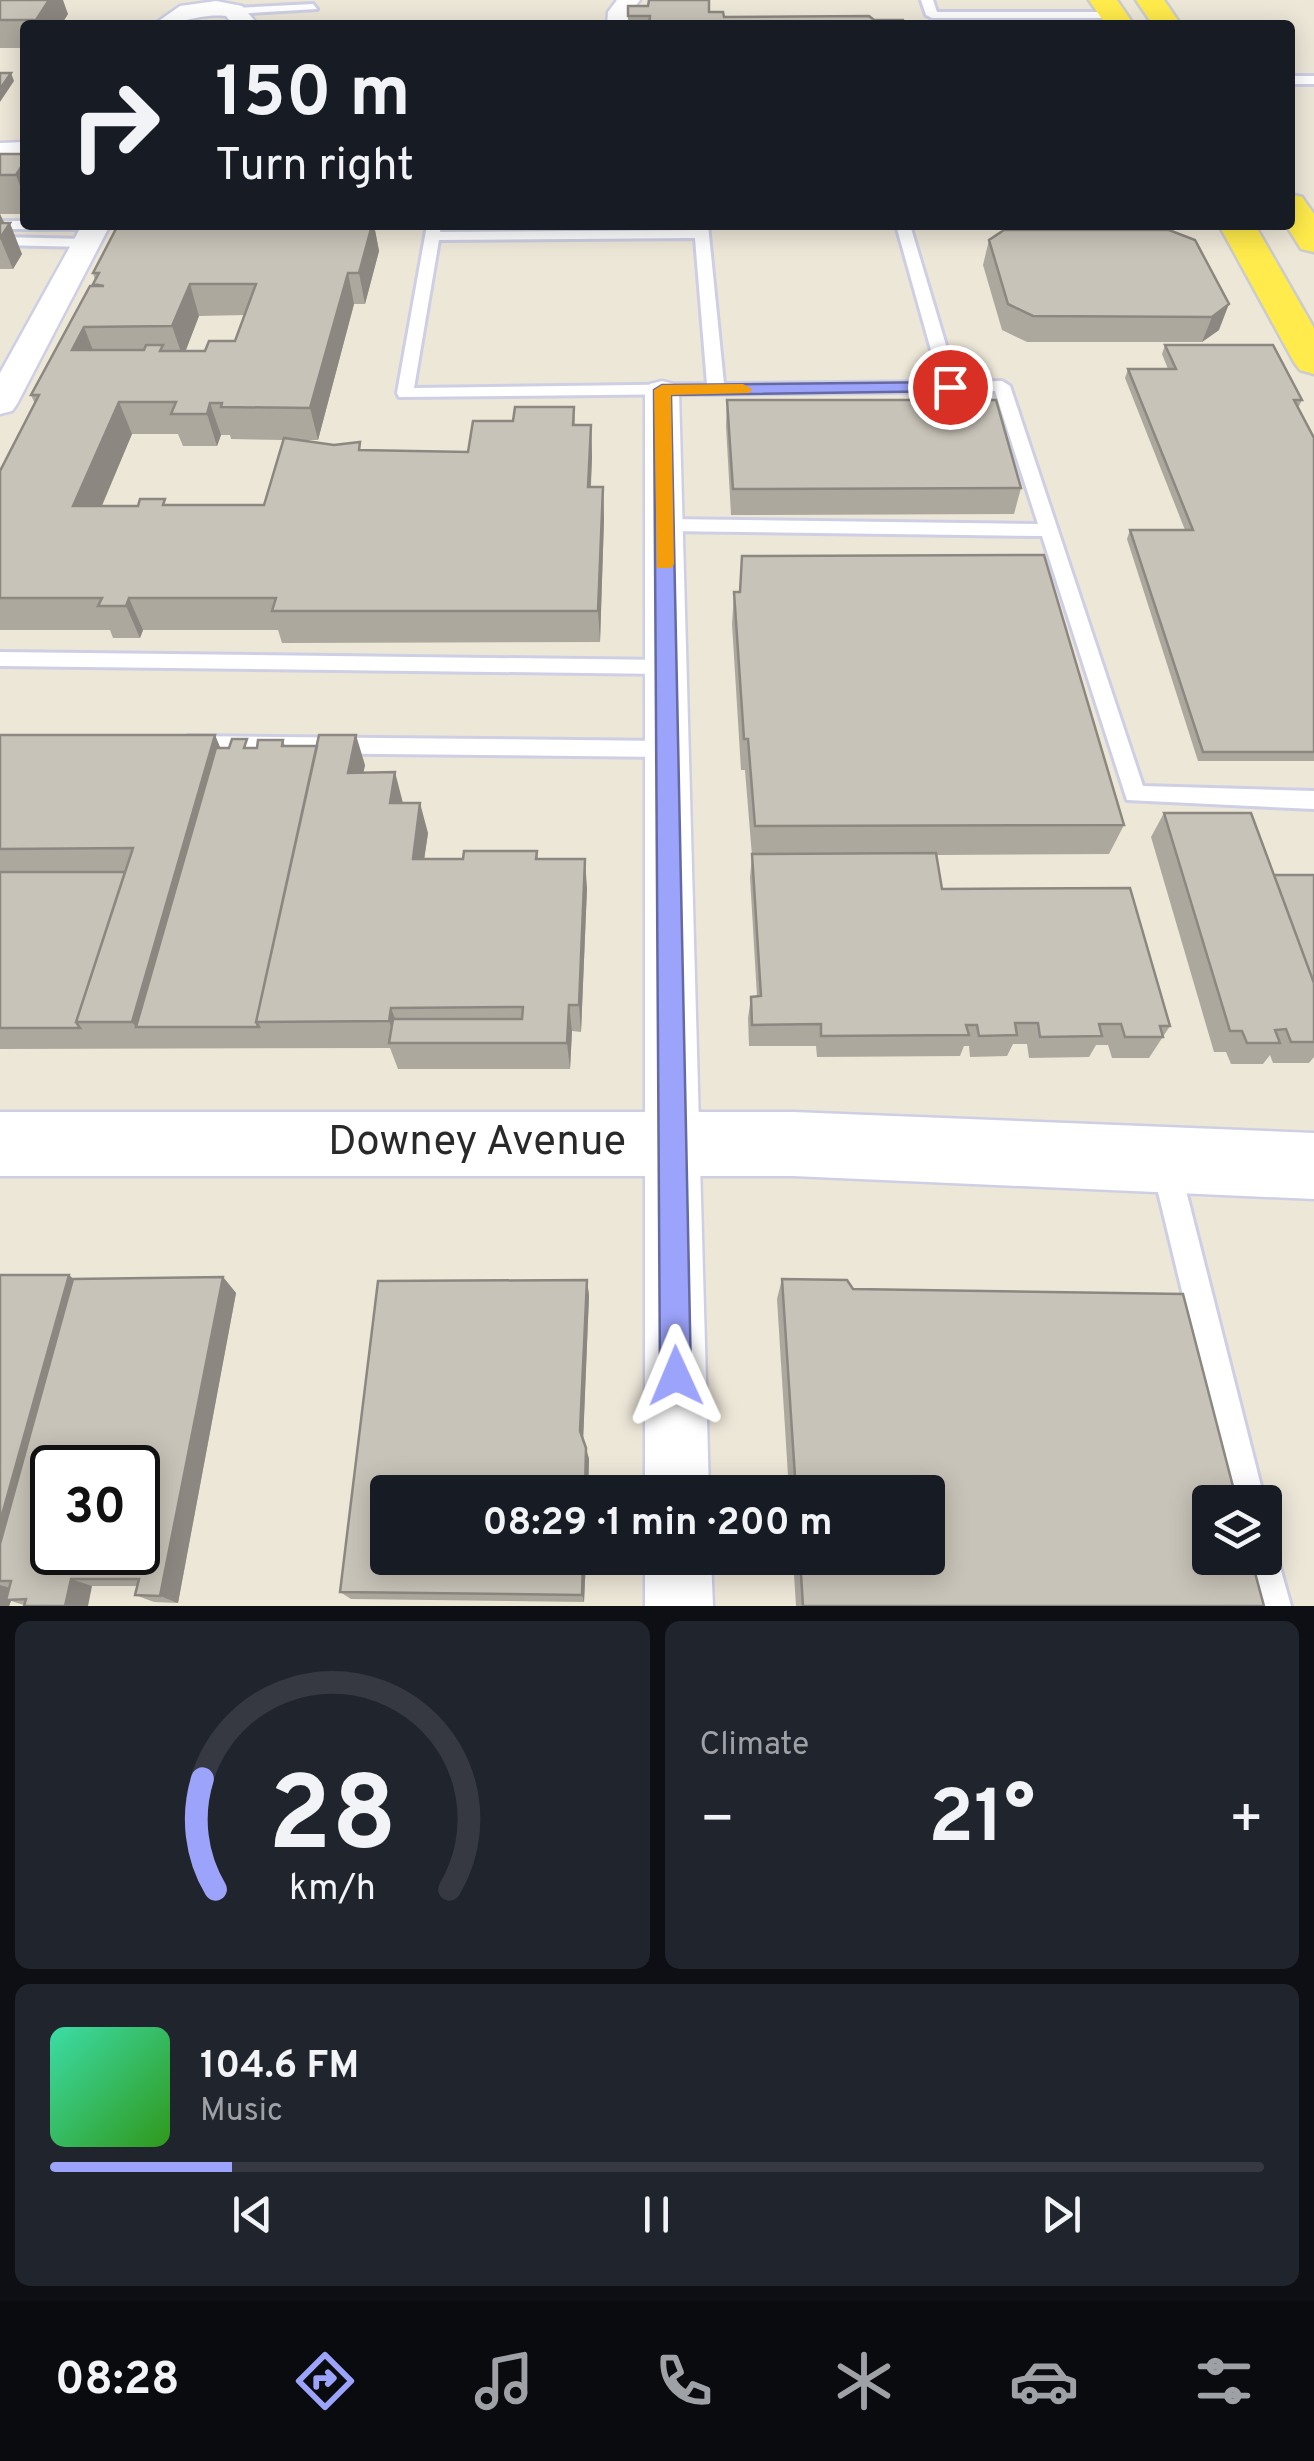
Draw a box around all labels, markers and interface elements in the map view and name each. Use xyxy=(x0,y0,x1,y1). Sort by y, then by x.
text: 150 m xyxy=(215,52,410,141)
icon: right xyxy=(50,60,180,190)
text: Turn right xyxy=(215,139,414,196)
pin xyxy=(908,345,993,430)
icon: arrive xyxy=(923,360,978,415)
street label: Downey Avenue xyxy=(328,1117,626,1170)
position arrow xyxy=(624,1324,728,1428)
speed limit sign: 30 xyxy=(30,1445,160,1575)
map controls xyxy=(1192,1485,1282,1575)
button: layers xyxy=(1192,1485,1282,1575)
text: 08:29 · 1 min · 200 m xyxy=(482,1500,833,1549)
text: Climate xyxy=(700,1726,809,1766)
text: 28 xyxy=(268,1755,397,1887)
text: 21° xyxy=(928,1774,1035,1869)
text: − xyxy=(700,1787,735,1857)
text: + xyxy=(1229,1787,1264,1857)
text: km/h xyxy=(289,1867,376,1913)
text: 104.6 FM xyxy=(200,2043,359,2092)
text: Music xyxy=(200,2092,283,2132)
icon: previous xyxy=(225,2187,280,2242)
icon: pause xyxy=(629,2187,684,2242)
icon: next xyxy=(1034,2187,1089,2242)
icon: directions xyxy=(290,2346,360,2416)
icon: music xyxy=(469,2346,539,2416)
icon: phone xyxy=(649,2346,719,2416)
icon: climate xyxy=(829,2346,899,2416)
icon: car xyxy=(1009,2346,1079,2416)
icon: filters xyxy=(1189,2346,1259,2416)
text: 08:28 xyxy=(55,2353,180,2410)

